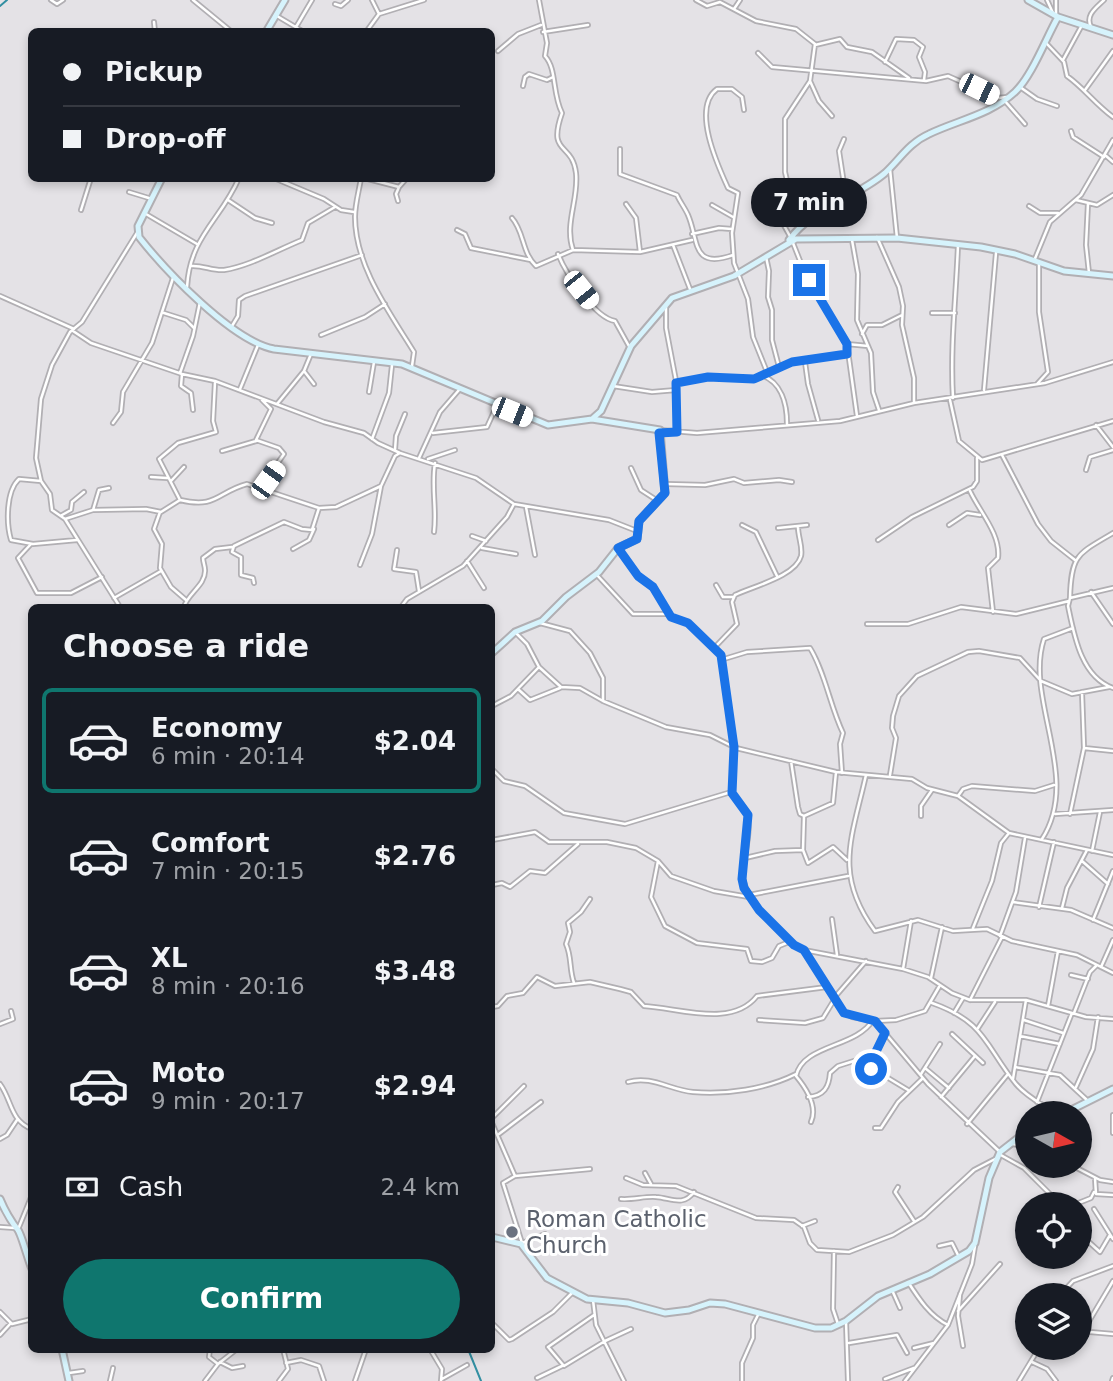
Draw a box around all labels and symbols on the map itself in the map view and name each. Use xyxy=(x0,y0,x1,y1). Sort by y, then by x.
car xyxy=(956,70,1003,108)
callout: 7 min xyxy=(751,178,867,228)
route end xyxy=(793,264,825,296)
car xyxy=(560,267,603,313)
car xyxy=(489,394,536,430)
car xyxy=(248,457,289,503)
route start xyxy=(855,1053,887,1085)
north arrow xyxy=(1015,1101,1092,1178)
place label: Roman Catholic Church xyxy=(526,1206,707,1258)
marker: Roman Catholic Church xyxy=(504,1224,520,1240)

